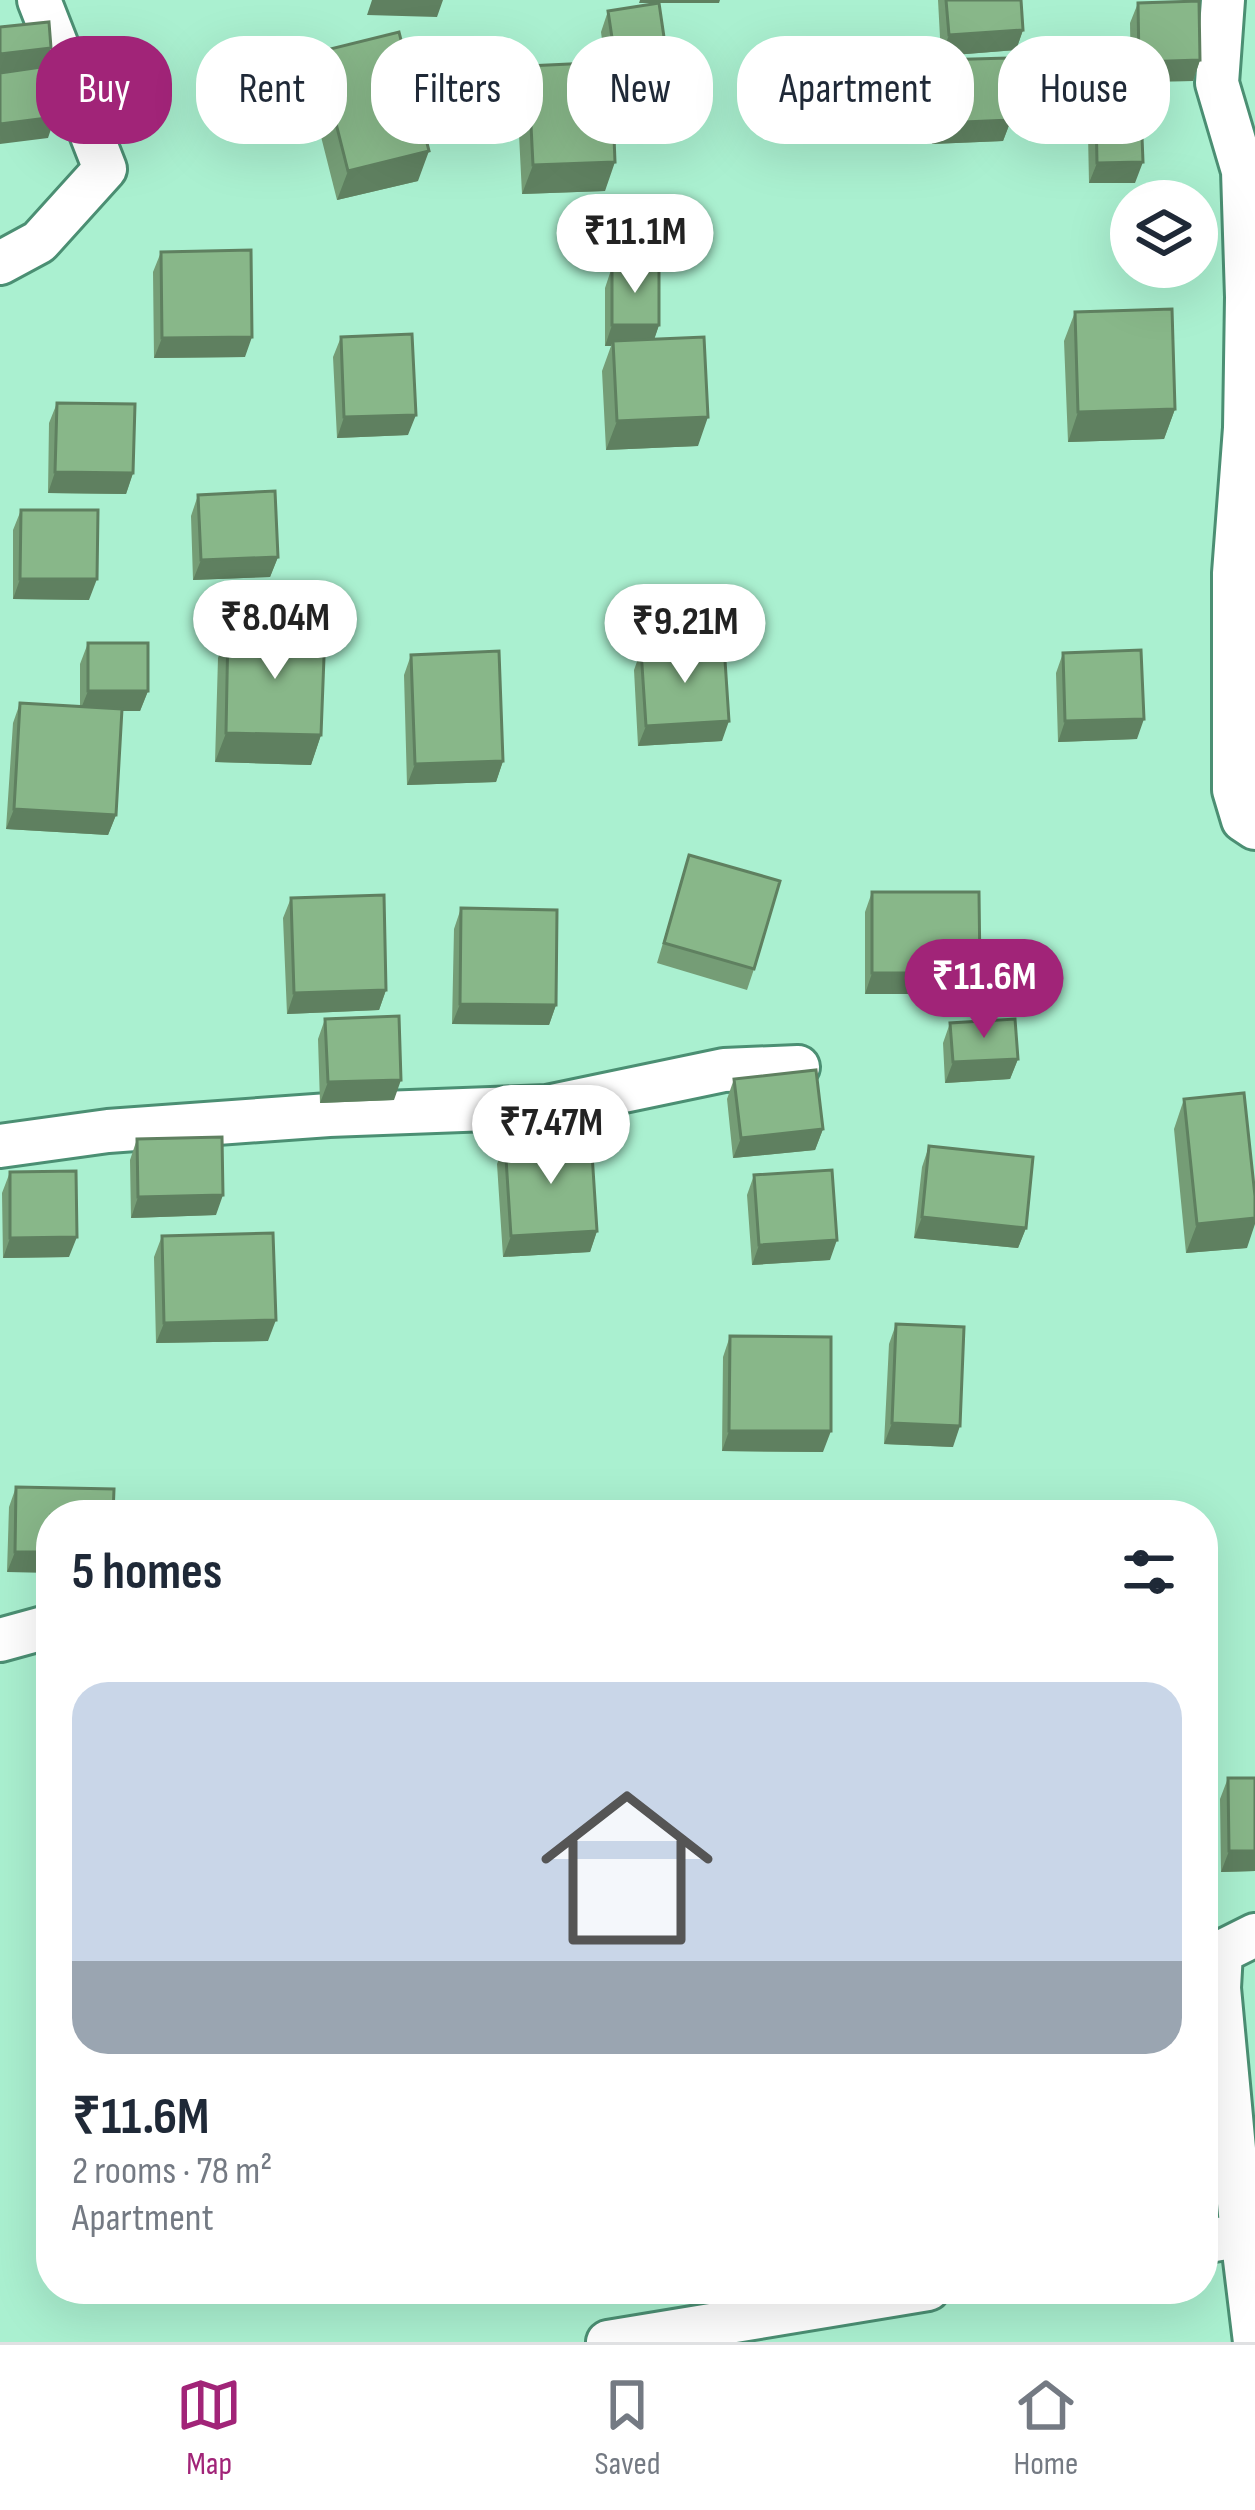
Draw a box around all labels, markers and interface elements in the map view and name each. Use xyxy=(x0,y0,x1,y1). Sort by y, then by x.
chip: Buy xyxy=(36,36,172,144)
chip: Rent xyxy=(196,36,347,144)
chip: Filters xyxy=(371,36,543,144)
chip: New xyxy=(567,36,713,144)
chip: Apartment xyxy=(737,36,974,144)
chip: House xyxy=(998,36,1170,144)
map controls xyxy=(1110,180,1218,288)
button: layers xyxy=(1110,180,1218,288)
pin: ₹11.1M xyxy=(537,194,733,296)
text: ₹11.1M xyxy=(584,209,686,256)
pin: ₹8.04M xyxy=(177,580,373,682)
pin: ₹9.21M xyxy=(587,584,783,686)
text: ₹8.04M xyxy=(220,595,330,642)
text: ₹9.21M xyxy=(632,599,738,646)
pin: ₹11.6M xyxy=(886,939,1082,1041)
text: ₹11.6M xyxy=(932,954,1036,1001)
pin: ₹7.47M xyxy=(453,1085,649,1187)
text: ₹7.47M xyxy=(499,1100,603,1147)
icon: filters xyxy=(1116,1539,1182,1605)
text: 5 homes xyxy=(72,1542,222,1603)
icon: home xyxy=(519,1760,735,1976)
text: ₹11.6M xyxy=(72,2087,209,2148)
text: 2 rooms · 78 m² xyxy=(72,2148,272,2195)
text: Apartment xyxy=(72,2195,214,2242)
tab: Map xyxy=(176,2372,242,2484)
tab: Saved xyxy=(594,2372,661,2484)
tab: Home xyxy=(1013,2372,1079,2484)

